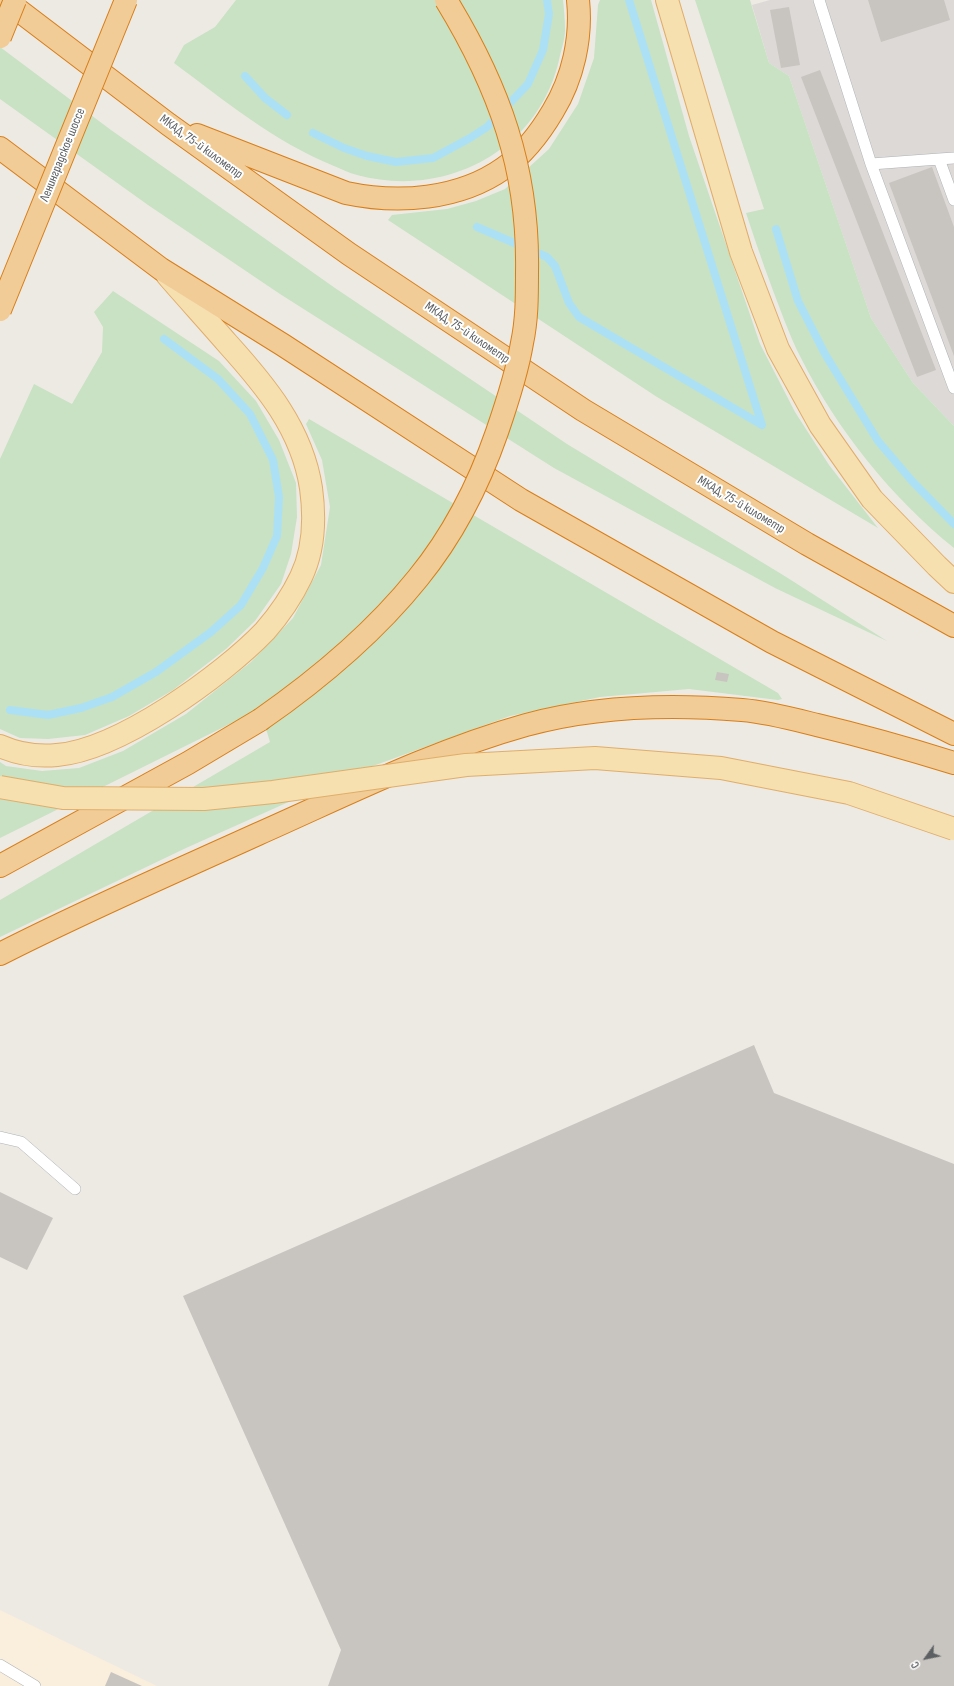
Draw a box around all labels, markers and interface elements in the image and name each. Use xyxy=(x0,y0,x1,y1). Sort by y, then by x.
street label: Ленинградское шоссе xyxy=(37,106,89,204)
street label: МКАД, 75-й километр xyxy=(156,112,246,182)
street label: МКАД, 75-й километр xyxy=(422,299,512,367)
street label: МКАД, 75-й километр xyxy=(694,473,788,537)
north arrow xyxy=(906,1638,946,1678)
text: С xyxy=(909,1659,923,1671)

